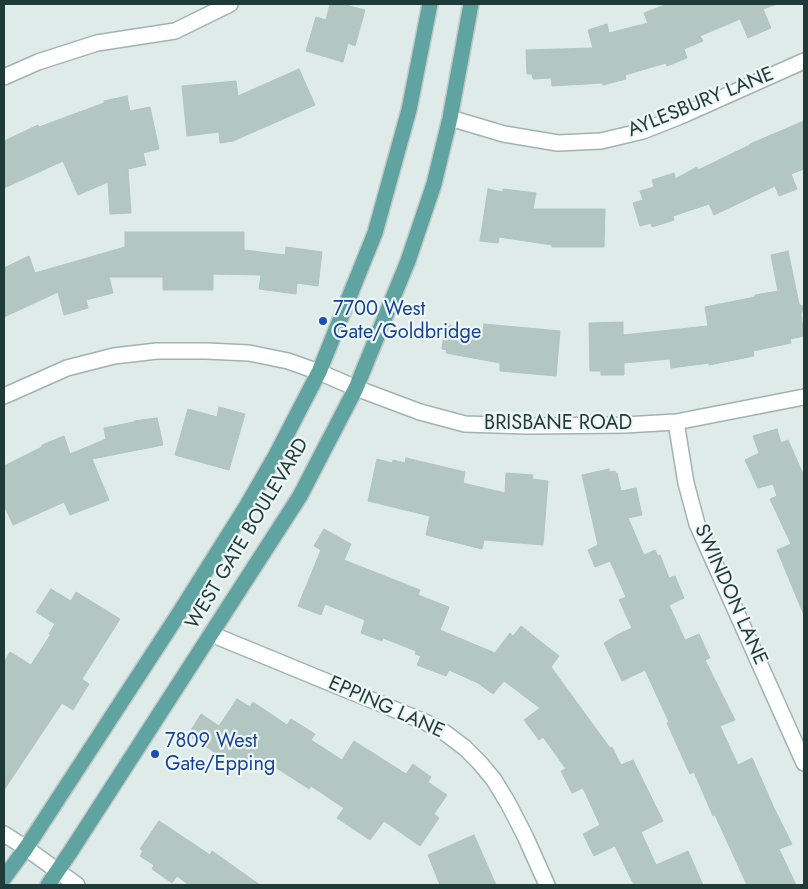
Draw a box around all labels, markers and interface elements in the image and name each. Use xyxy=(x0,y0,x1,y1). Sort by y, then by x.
street label: AYLESBURY LANE xyxy=(624,63,778,143)
place label: 7700 West Gate/Goldbridge xyxy=(333,298,481,345)
marker: 7700 West Gate/Goldbridge xyxy=(317,315,329,327)
street label: BRISBANE ROAD xyxy=(484,412,632,436)
street label: WEST GATE BOULEVARD xyxy=(181,434,315,634)
street label: SWINDON LANE xyxy=(688,521,772,669)
street label: EPPING LANE xyxy=(324,672,448,744)
place label: 7809 West Gate/Epping xyxy=(165,730,275,777)
marker: 7809 West Gate/Epping xyxy=(149,748,161,760)

